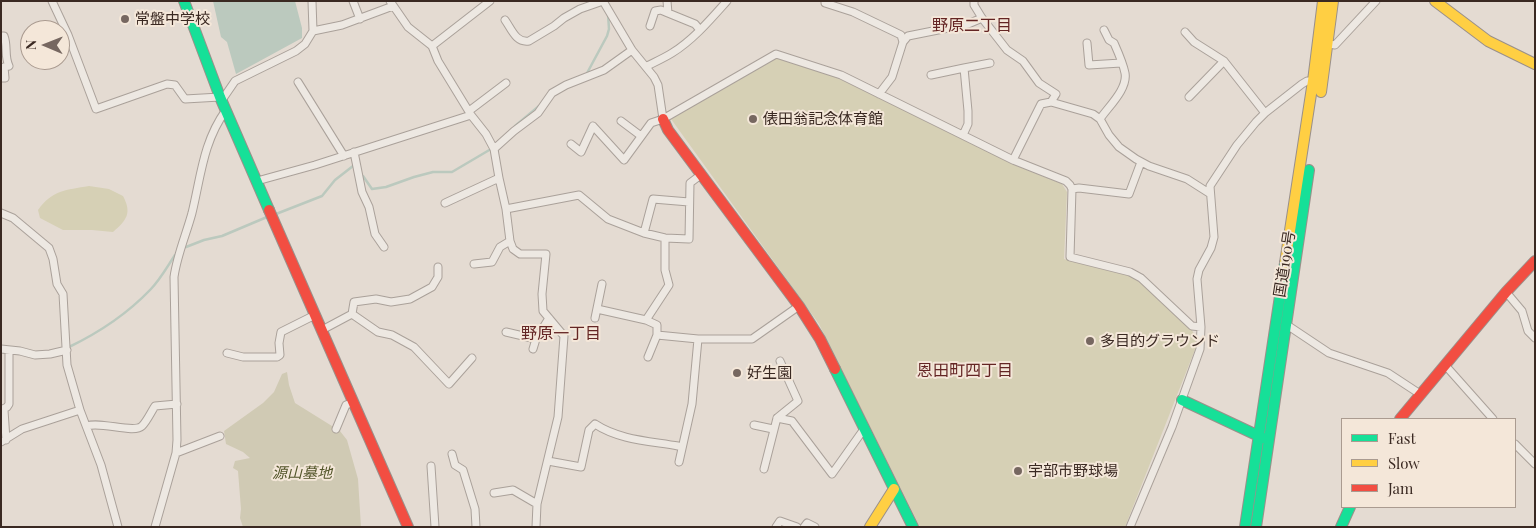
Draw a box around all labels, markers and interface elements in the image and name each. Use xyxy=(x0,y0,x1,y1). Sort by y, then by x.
place label: 常盤中学校 xyxy=(135,10,210,28)
marker: 常盤中学校 xyxy=(119,13,131,25)
district label: 野原二丁目 xyxy=(932,16,1012,36)
north arrow xyxy=(20,20,70,70)
text: N xyxy=(21,40,40,50)
place label: 俵田翁記念体育館 xyxy=(763,110,883,128)
marker: 俵田翁記念体育館 xyxy=(747,113,759,125)
street label: 国道190号 xyxy=(1271,229,1299,299)
district label: 野原一丁目 xyxy=(521,324,601,344)
place label: 多目的グラウンド xyxy=(1100,332,1220,350)
marker: 多目的グラウンド xyxy=(1084,335,1096,347)
district label: 恩田町四丁目 xyxy=(917,361,1013,381)
place label: 好生園 xyxy=(747,364,792,382)
marker: 好生園 xyxy=(731,367,743,379)
legend xyxy=(1341,418,1516,508)
text: Fast xyxy=(1388,428,1416,448)
text: Slow xyxy=(1388,453,1420,473)
place label: 宇部市野球場 xyxy=(1028,462,1118,480)
park label: 源山墓地 xyxy=(272,464,332,482)
marker: 宇部市野球場 xyxy=(1012,465,1024,477)
text: Jam xyxy=(1388,478,1413,498)

